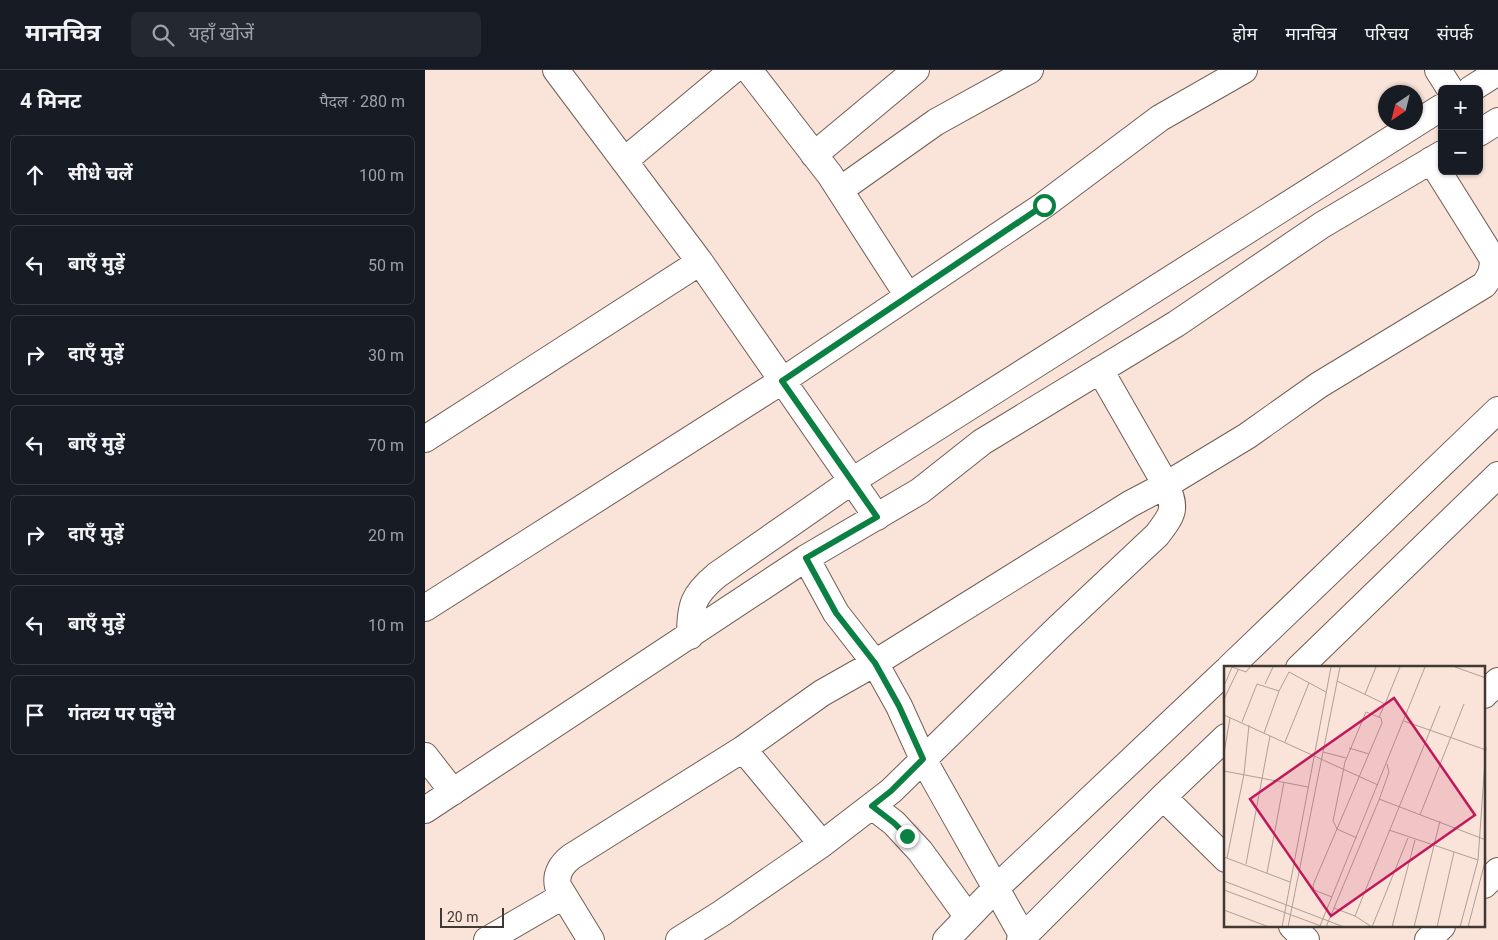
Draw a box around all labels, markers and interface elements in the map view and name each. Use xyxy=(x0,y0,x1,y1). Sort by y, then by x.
search box xyxy=(131,12,481,57)
text: मानचित्र xyxy=(25,19,101,47)
icon: search xyxy=(149,21,177,49)
text: यहाँ खोजें xyxy=(189,22,254,45)
text: होम xyxy=(1232,23,1257,44)
text: मानचित्र xyxy=(1285,23,1337,44)
text: परिचय xyxy=(1365,23,1409,44)
text: संपर्क xyxy=(1437,23,1473,44)
north arrow xyxy=(1378,85,1423,130)
map controls xyxy=(1438,85,1483,175)
button: + xyxy=(1438,85,1483,130)
text: 4 मिनट xyxy=(20,89,81,113)
text: पैदल · 280 m xyxy=(319,92,405,111)
button: − xyxy=(1438,130,1483,175)
icon: ahead xyxy=(21,161,49,189)
text: सीधे चलें xyxy=(68,162,133,185)
text: 100 m xyxy=(359,166,404,185)
route start xyxy=(1033,194,1056,217)
icon: left xyxy=(21,251,49,279)
text: बाएँ मुड़ें xyxy=(68,252,125,275)
text: 50 m xyxy=(368,256,404,275)
icon: right xyxy=(21,341,49,369)
text: दाएँ मुड़ें xyxy=(68,342,124,365)
text: 30 m xyxy=(368,346,404,365)
icon: left xyxy=(21,431,49,459)
text: बाएँ मुड़ें xyxy=(68,432,125,455)
text: 70 m xyxy=(368,436,404,455)
icon: right xyxy=(21,521,49,549)
text: दाएँ मुड़ें xyxy=(68,522,124,545)
text: 20 m xyxy=(368,526,404,545)
icon: left xyxy=(21,611,49,639)
text: बाएँ मुड़ें xyxy=(68,612,125,635)
text: 10 m xyxy=(368,616,404,635)
inset map xyxy=(1224,666,1485,928)
icon: arrive xyxy=(21,701,49,729)
text: गंतव्य पर पहुँचे xyxy=(68,702,175,725)
route end xyxy=(896,825,919,848)
scale bar xyxy=(440,905,504,928)
text: 20 m xyxy=(447,909,479,925)

